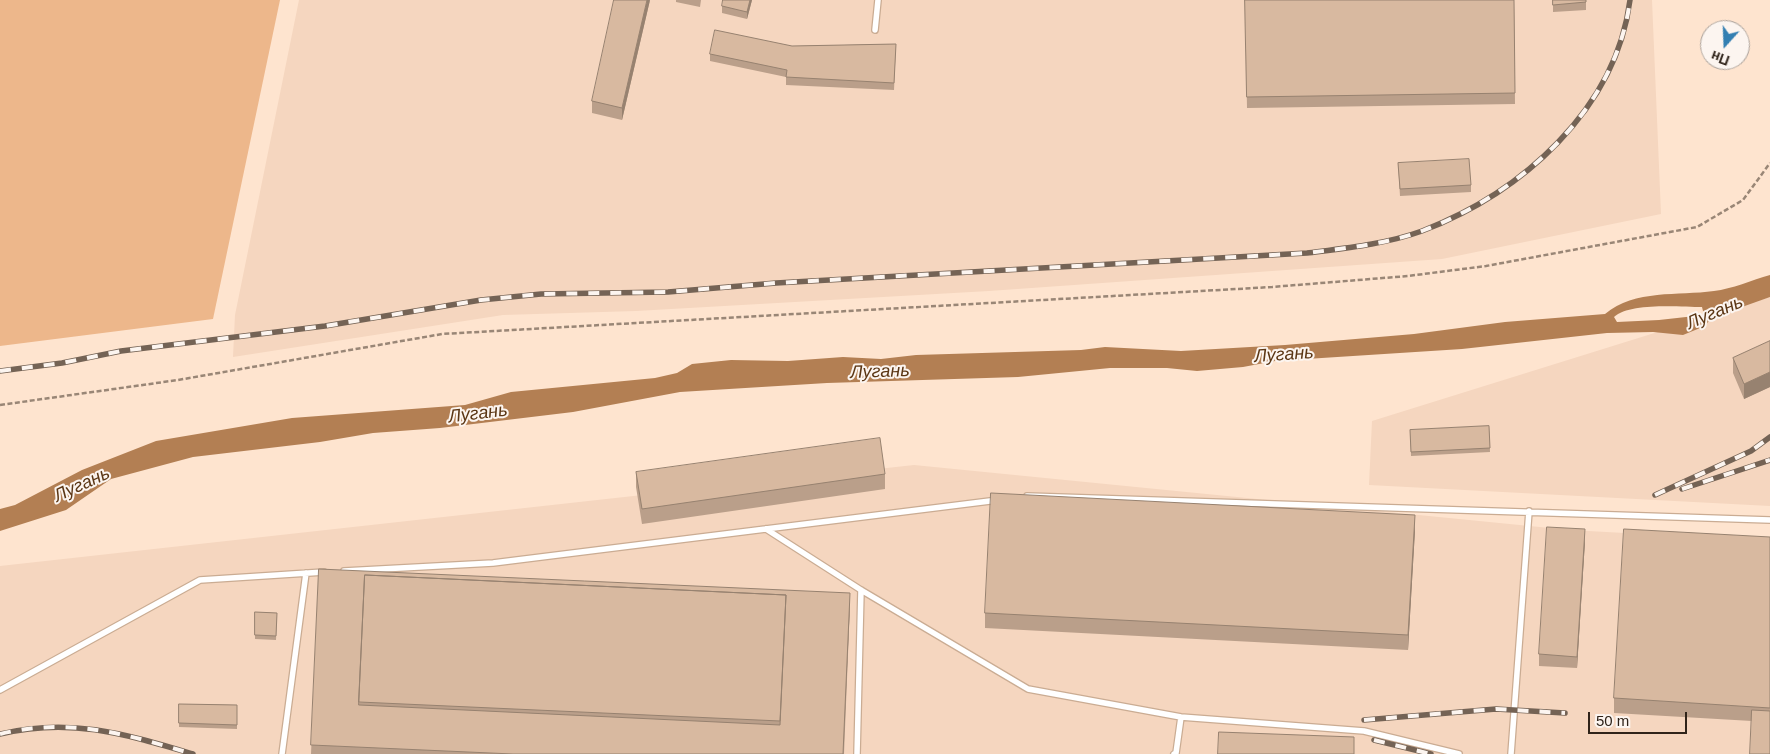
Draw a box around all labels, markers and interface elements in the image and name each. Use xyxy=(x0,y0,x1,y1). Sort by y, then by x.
north arrow xyxy=(1700,20,1750,70)
text: Пн xyxy=(1709,47,1732,69)
water label: Лугань xyxy=(1683,291,1747,335)
water label: Лугань xyxy=(1254,342,1314,368)
water label: Лугань xyxy=(850,360,910,384)
water label: Лугань xyxy=(447,400,509,428)
water label: Лугань xyxy=(51,463,113,507)
scale bar xyxy=(1590,702,1689,734)
text: 50 m xyxy=(1596,712,1629,729)

